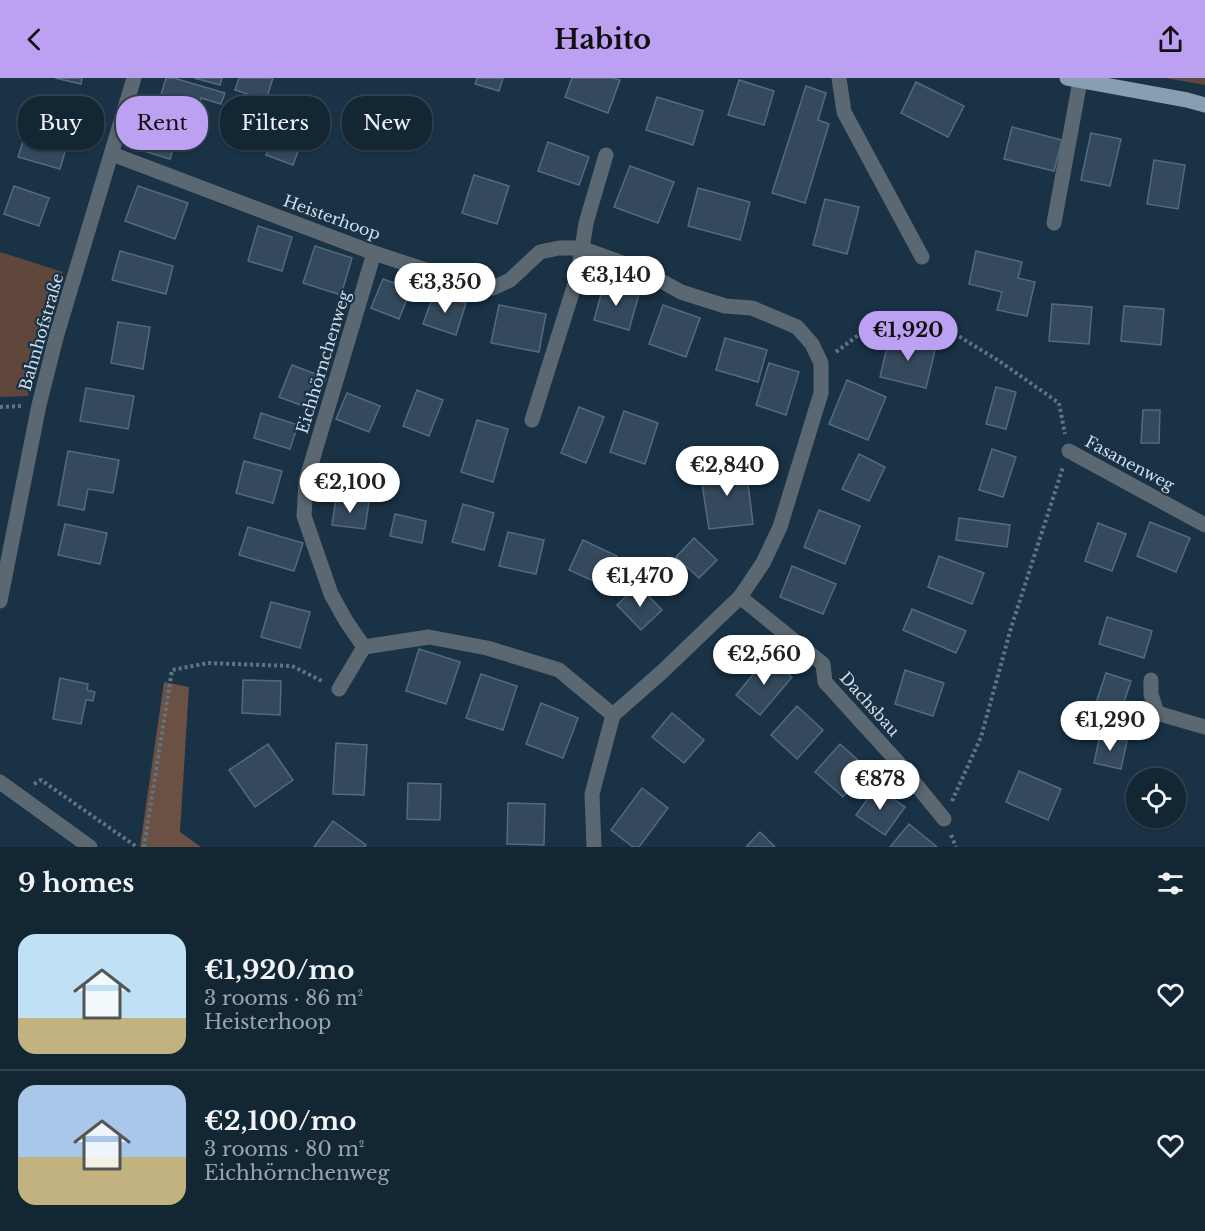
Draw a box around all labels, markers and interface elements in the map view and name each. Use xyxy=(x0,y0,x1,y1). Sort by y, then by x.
icon: back xyxy=(18,23,51,56)
text: Habito xyxy=(554,23,651,56)
icon: share xyxy=(1154,23,1187,56)
chip: Buy xyxy=(18,96,104,150)
chip: Rent xyxy=(116,96,208,150)
chip: Filters xyxy=(220,96,330,150)
chip: New xyxy=(342,96,432,150)
street label: Heisterhoop xyxy=(281,190,383,244)
pin: €3,140 xyxy=(567,256,665,307)
pin: €3,350 xyxy=(396,263,494,314)
text: €3,140 xyxy=(581,263,651,287)
text: €3,350 xyxy=(409,270,481,294)
street label: Bahnhofstraße xyxy=(15,271,67,393)
street label: Eichhörnchenweg xyxy=(292,288,354,436)
pin: €1,920 xyxy=(859,311,957,362)
text: €1,920 xyxy=(873,318,943,342)
street label: Fasanenweg xyxy=(1082,431,1178,495)
pin: €2,840 xyxy=(678,446,776,497)
text: €2,840 xyxy=(690,453,764,477)
pin: €2,100 xyxy=(301,463,399,514)
text: €2,100 xyxy=(314,470,386,494)
pin: €1,470 xyxy=(591,557,689,608)
text: €1,470 xyxy=(606,564,674,588)
pin: €2,560 xyxy=(715,635,813,686)
text: €2,560 xyxy=(727,642,801,666)
street label: Dachsbau xyxy=(836,668,904,741)
pin: €1,290 xyxy=(1061,701,1159,752)
text: €1,290 xyxy=(1075,708,1145,732)
pin: €878 xyxy=(844,760,916,811)
text: €878 xyxy=(855,767,905,791)
map controls xyxy=(1126,768,1186,828)
button: locate xyxy=(1126,768,1186,828)
text: 9 homes xyxy=(18,867,134,899)
icon: filters xyxy=(1154,867,1187,900)
text: €1,920/mo xyxy=(204,954,354,986)
icon: home xyxy=(66,958,138,1030)
icon: heart xyxy=(1154,978,1187,1011)
text: 3 rooms · 86 m² xyxy=(204,986,363,1010)
text: Heisterhoop xyxy=(204,1010,331,1034)
text: €2,100/mo xyxy=(204,1105,356,1137)
icon: home xyxy=(66,1109,138,1181)
icon: heart xyxy=(1154,1129,1187,1162)
text: 3 rooms · 80 m² xyxy=(204,1137,365,1161)
text: Eichhörnchenweg xyxy=(204,1161,389,1185)

